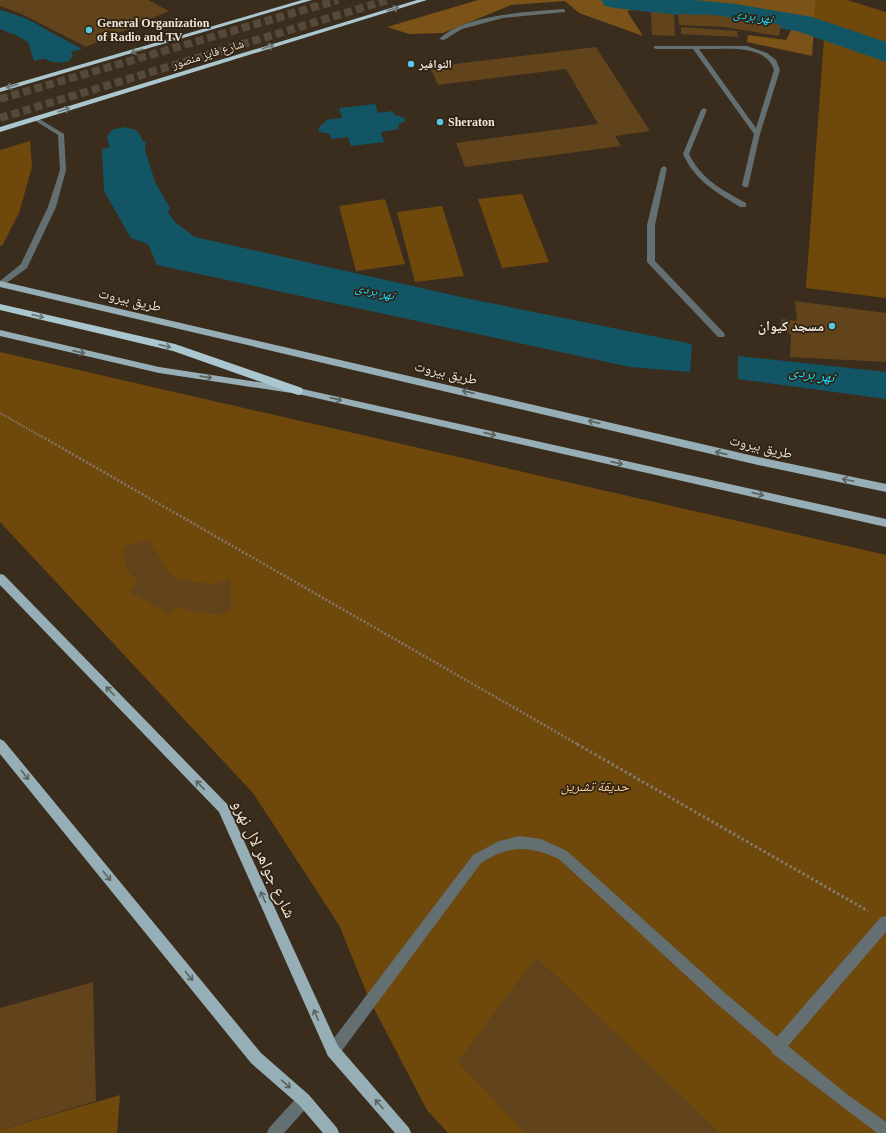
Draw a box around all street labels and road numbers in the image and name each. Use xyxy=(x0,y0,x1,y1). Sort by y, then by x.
street label: شارع فايز منصور xyxy=(169,36,246,73)
street label: طريق بيروت xyxy=(97,285,163,316)
street label: طريق بيروت xyxy=(413,358,479,389)
street label: طريق بيروت xyxy=(728,432,794,463)
street label: شارع جواهر لال نهرو xyxy=(226,797,300,922)

